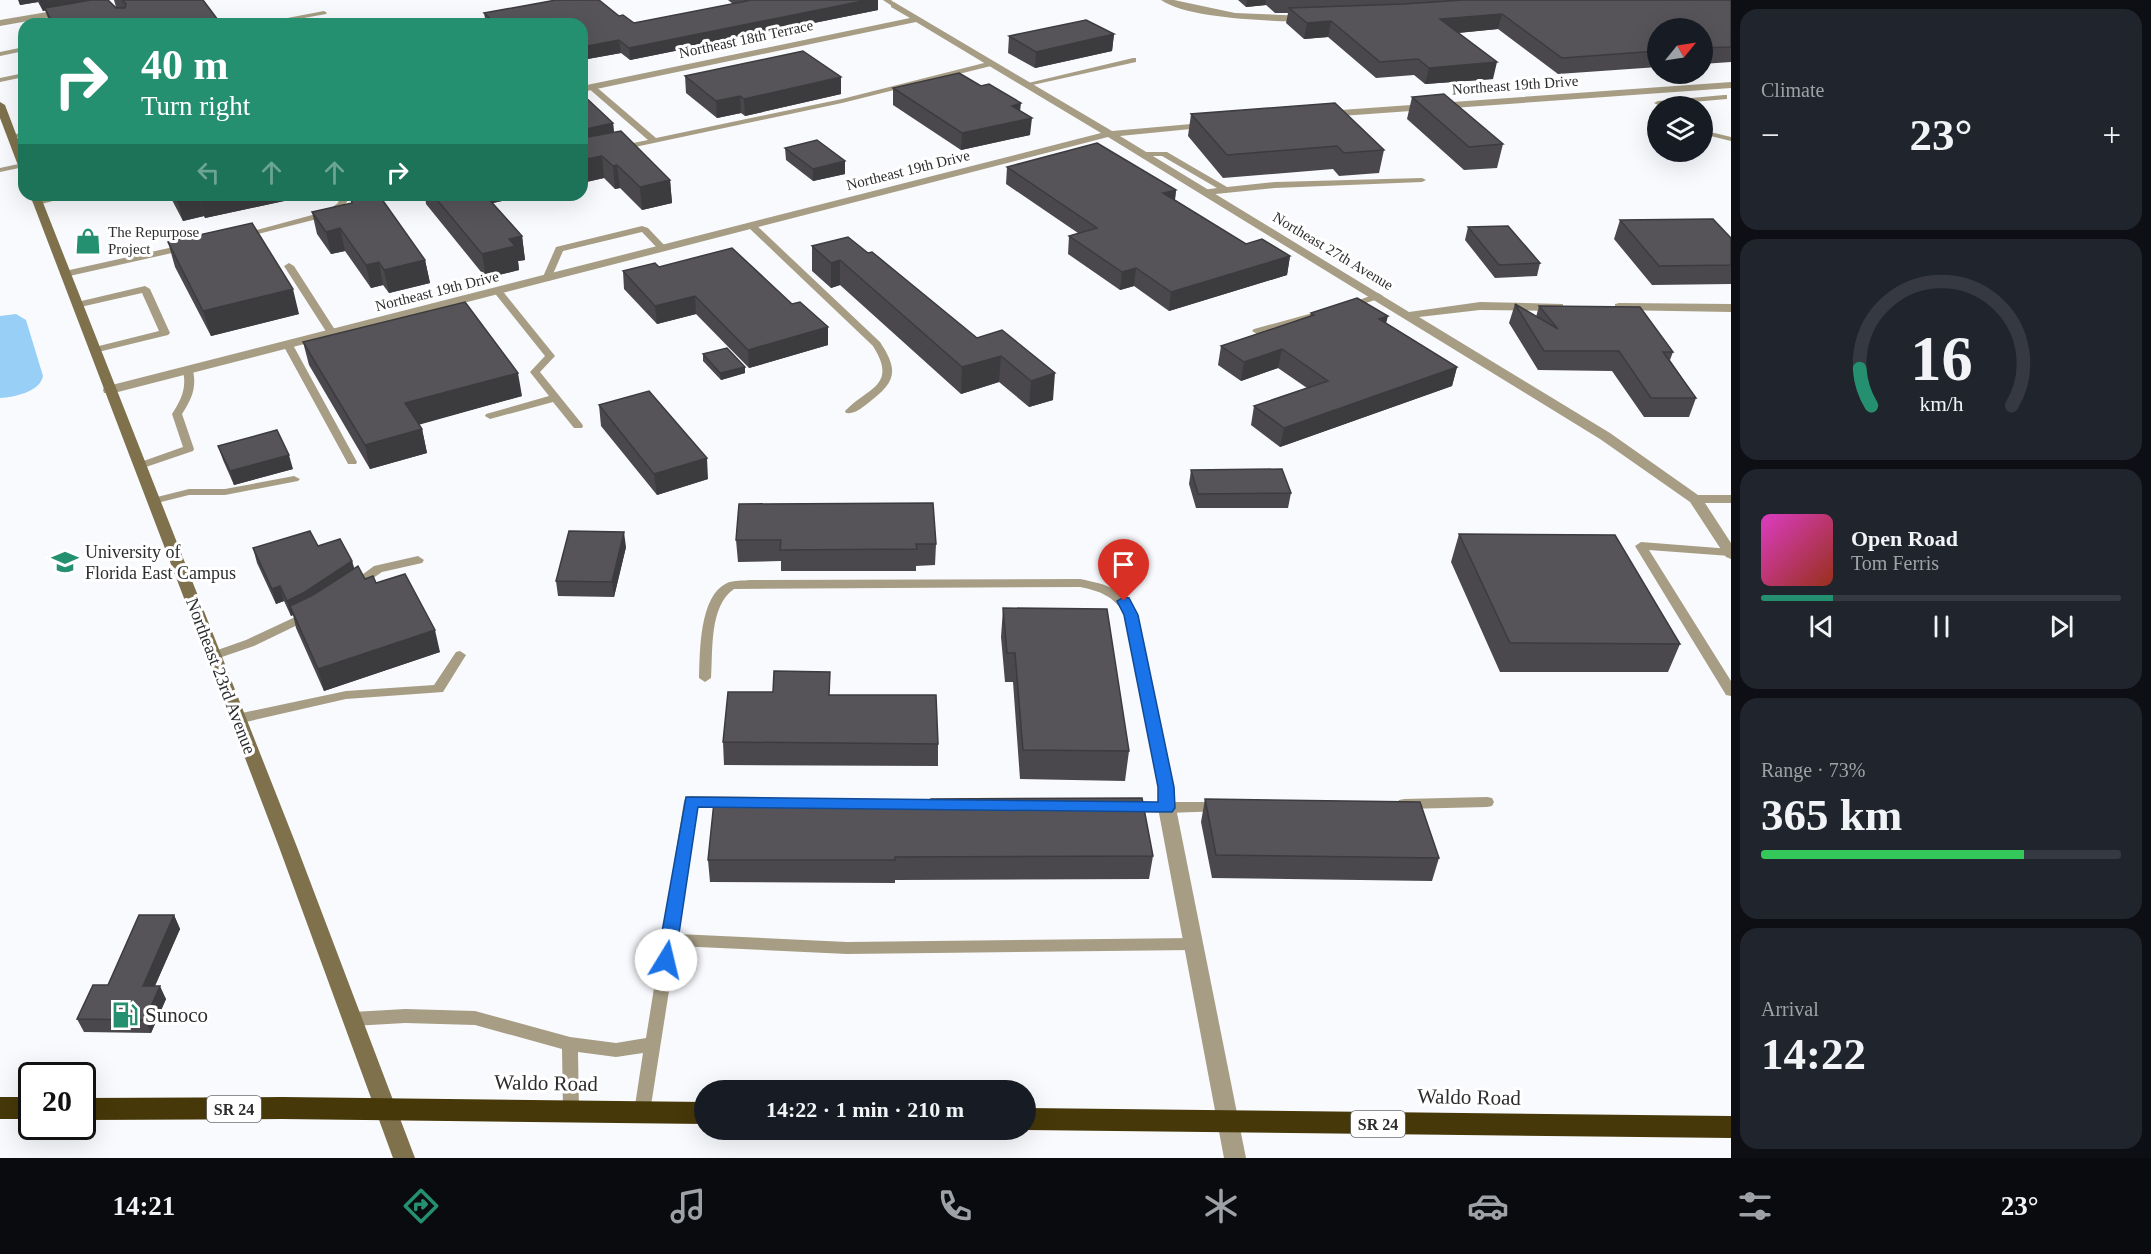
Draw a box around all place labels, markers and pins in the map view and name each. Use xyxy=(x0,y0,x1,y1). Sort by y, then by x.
place label: The Repurpose Project xyxy=(108,224,200,257)
shop icon: The Repurpose Project xyxy=(73,226,103,256)
pin xyxy=(1098,539,1149,601)
place label: University of Florida East Campus xyxy=(85,542,236,583)
school or university icon: University of Florida East Campus xyxy=(50,547,80,577)
fuel station icon: Sunoco xyxy=(110,1000,140,1030)
place label: Sunoco xyxy=(145,1003,208,1027)

